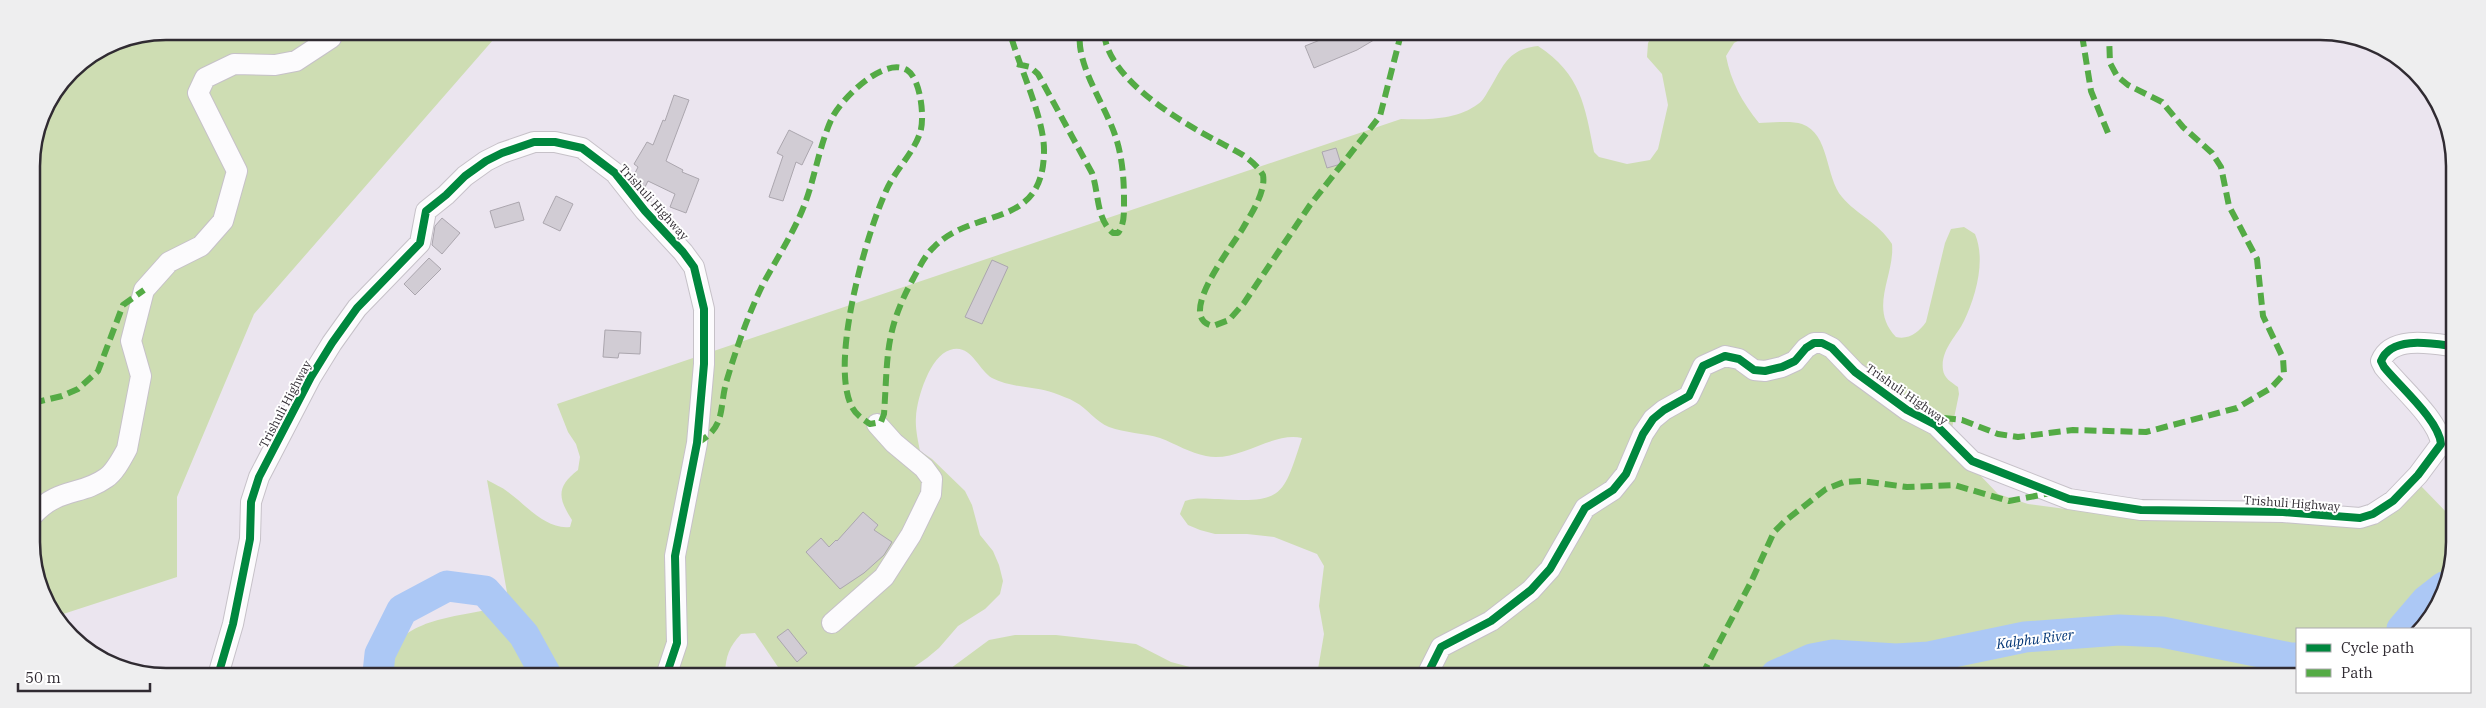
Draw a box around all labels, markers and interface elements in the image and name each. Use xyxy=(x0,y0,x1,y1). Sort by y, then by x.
street label: Trishuli Highway xyxy=(616,161,692,243)
street label: Trishuli Highway xyxy=(256,357,315,450)
street label: Trishuli Highway xyxy=(1863,360,1951,428)
street label: Trishuli Highway xyxy=(2243,492,2341,514)
water label: Kalphu River xyxy=(1994,625,2076,653)
legend xyxy=(2296,628,2471,693)
text: Cycle path xyxy=(2341,638,2414,657)
scale bar xyxy=(18,660,150,692)
text: Path xyxy=(2341,663,2373,682)
text: 50 m xyxy=(25,668,61,687)

